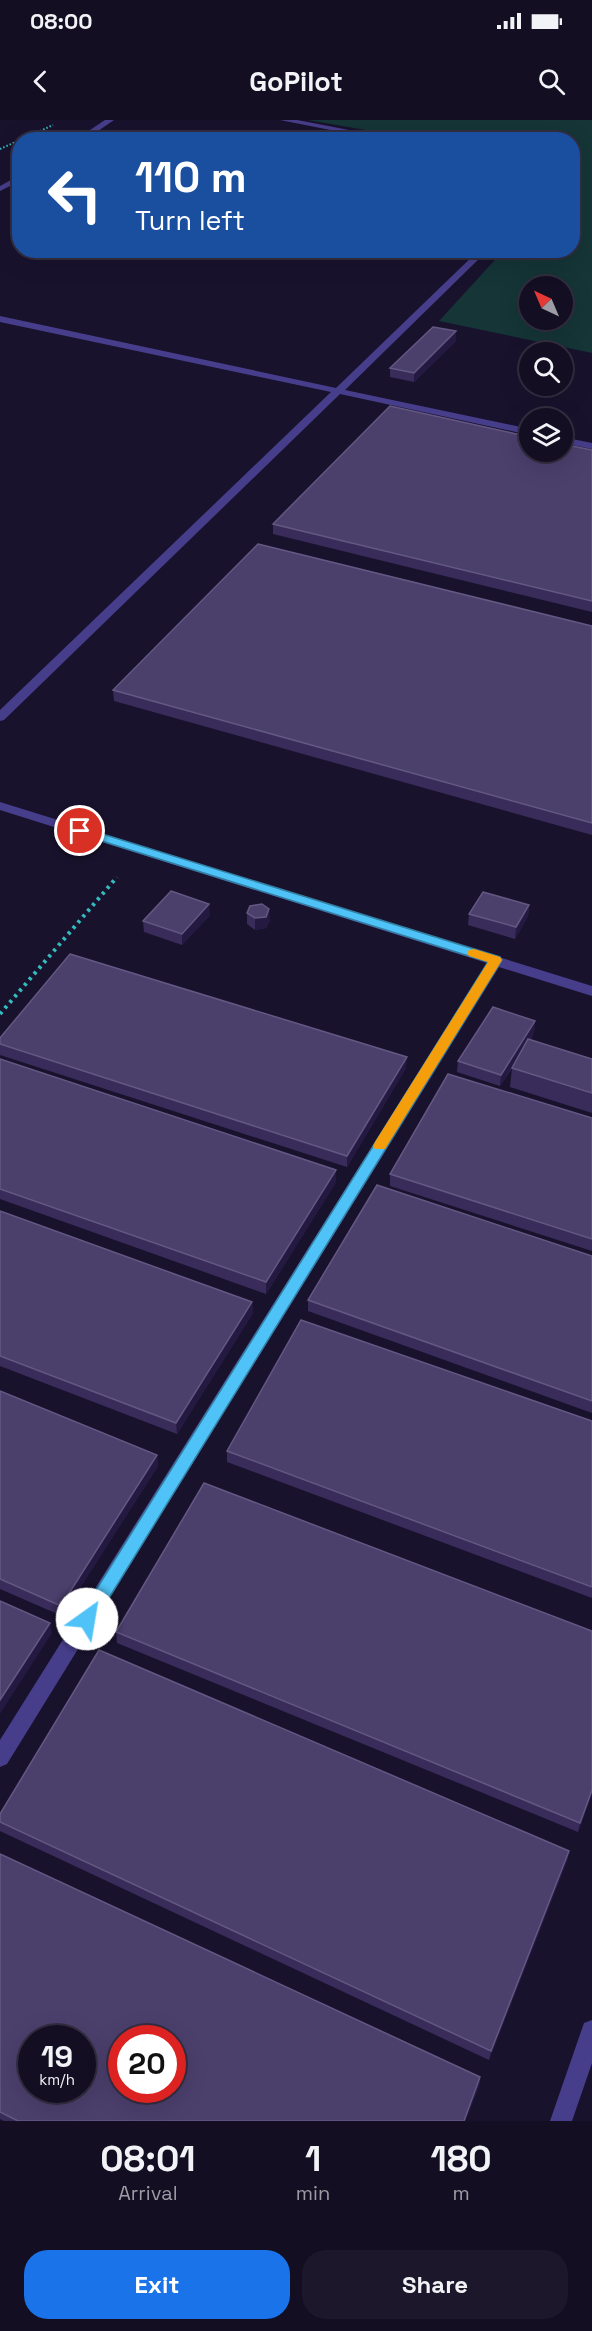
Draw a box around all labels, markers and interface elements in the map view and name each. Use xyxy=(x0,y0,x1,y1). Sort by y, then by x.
text: 08:00 xyxy=(30,7,93,35)
text: GoPilot xyxy=(249,64,343,99)
icon: back xyxy=(24,65,57,98)
icon: search xyxy=(535,65,568,98)
text: 110 m xyxy=(135,151,247,204)
icon: left xyxy=(36,156,114,234)
text: Turn left xyxy=(135,203,245,238)
north arrow xyxy=(519,276,573,330)
map controls xyxy=(519,276,573,462)
button: search xyxy=(519,342,573,396)
button: layers xyxy=(519,408,573,462)
pin xyxy=(54,805,105,856)
icon: arrive xyxy=(63,814,96,847)
position arrow xyxy=(55,1587,119,1651)
speed limit sign: 20 xyxy=(108,2025,186,2103)
text: 19 xyxy=(41,2037,73,2076)
text: km/h xyxy=(39,2070,75,2089)
text: 08:01 xyxy=(100,2136,196,2182)
text: 1 xyxy=(305,2136,321,2182)
text: 180 xyxy=(430,2136,492,2182)
text: Arrival xyxy=(118,2180,178,2206)
text: min xyxy=(296,2180,330,2206)
text: m xyxy=(452,2180,470,2206)
button: Exit xyxy=(24,2250,290,2319)
button: Share xyxy=(302,2250,568,2319)

